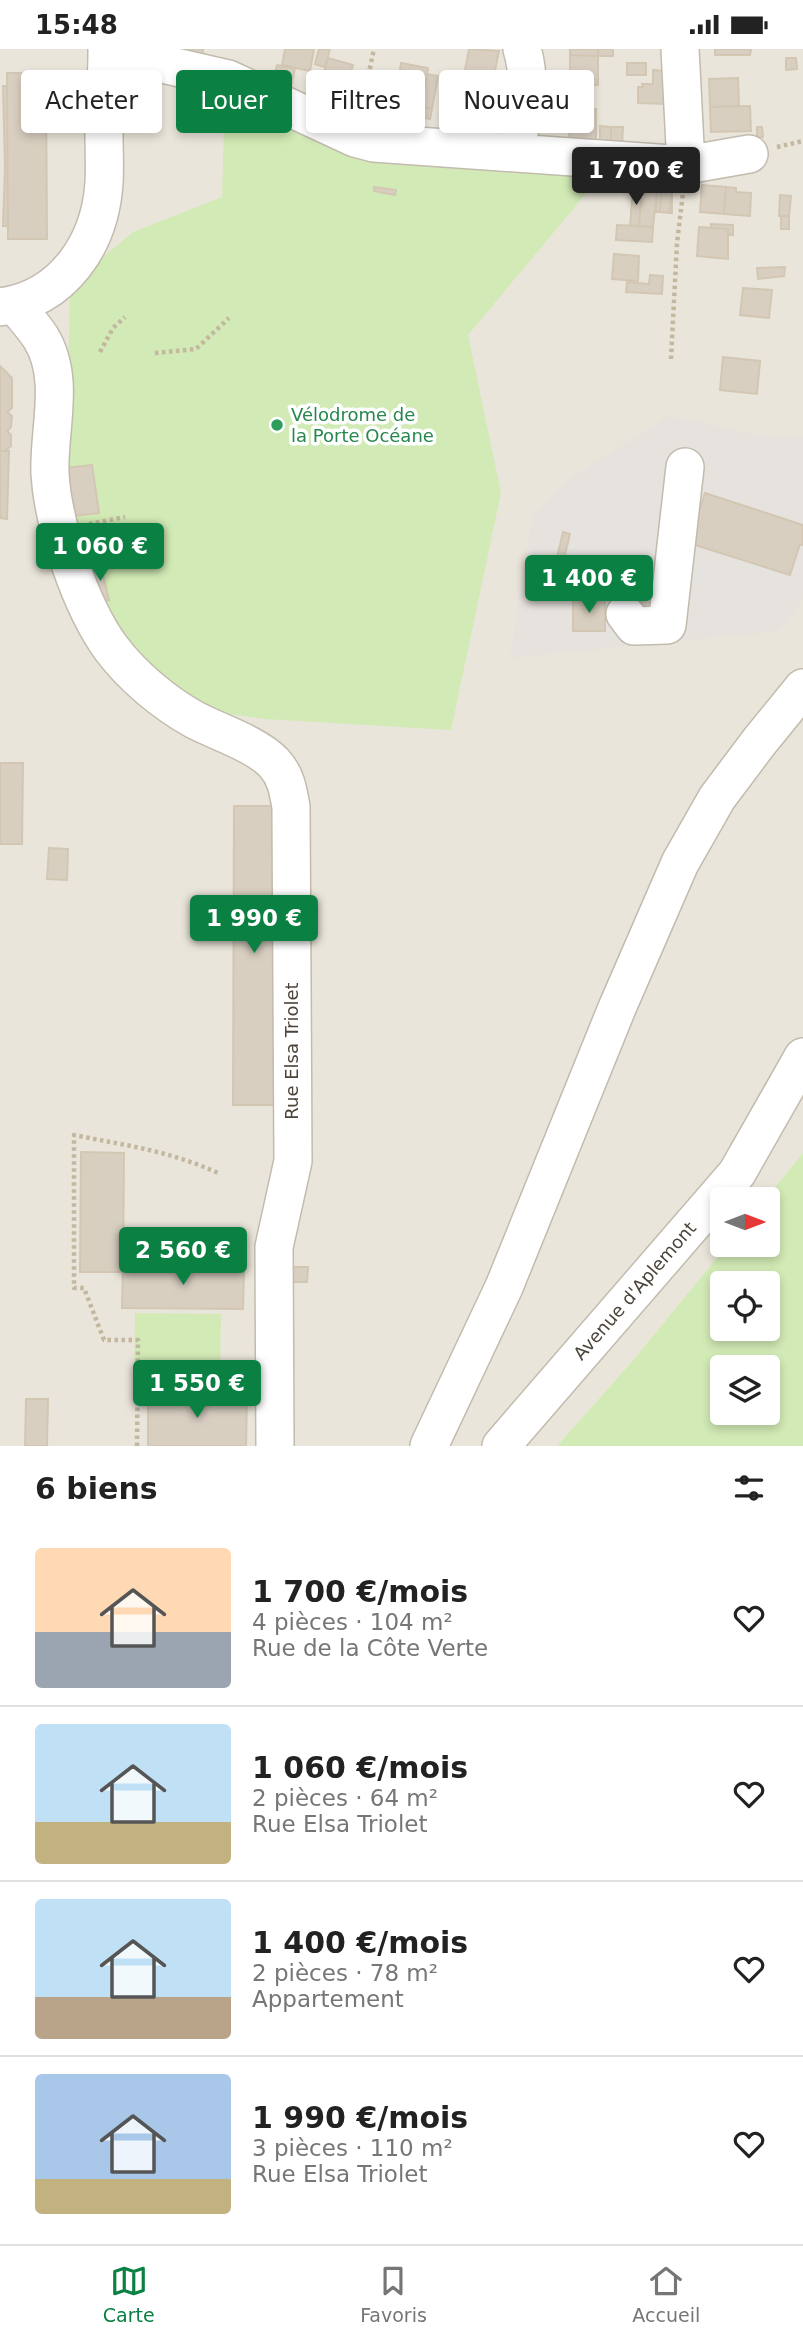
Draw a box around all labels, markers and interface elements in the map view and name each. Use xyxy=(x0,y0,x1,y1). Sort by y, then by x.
text: 15:48 xyxy=(35,10,118,40)
chip: Acheter xyxy=(21,70,162,133)
chip: Louer xyxy=(176,70,292,133)
chip: Filtres xyxy=(306,70,425,133)
chip: Nouveau xyxy=(439,70,594,133)
pin: 1 700 € xyxy=(571,148,701,207)
text: 1 700 € xyxy=(588,157,684,183)
place label: Vélodrome de la Porte Océane xyxy=(291,404,434,446)
marker: Vélodrome de la Porte Océane xyxy=(269,417,285,433)
pin: 1 060 € xyxy=(35,524,165,583)
text: 1 060 € xyxy=(52,533,148,559)
pin: 1 400 € xyxy=(524,555,654,615)
text: 1 400 € xyxy=(541,565,637,591)
pin: 1 990 € xyxy=(189,895,319,955)
text: 1 990 € xyxy=(206,905,302,931)
street label: Rue Elsa Triolet xyxy=(281,982,302,1120)
north arrow xyxy=(710,1187,780,1257)
map controls xyxy=(710,1187,780,1425)
street label: Avenue d'Aplemont xyxy=(569,1217,700,1364)
pin: 2 560 € xyxy=(118,1227,248,1287)
text: 2 560 € xyxy=(135,1237,231,1263)
button: locate xyxy=(710,1271,780,1341)
button: layers xyxy=(710,1355,780,1425)
pin: 1 550 € xyxy=(132,1361,262,1420)
text: 1 550 € xyxy=(149,1370,245,1396)
icon: filters xyxy=(730,1469,768,1507)
text: 6 biens xyxy=(35,1471,158,1506)
text: 1 700 €/mois xyxy=(252,1574,468,1609)
icon: home xyxy=(91,1576,175,1660)
icon: heart xyxy=(730,1599,768,1637)
text: 4 pièces · 104 m² xyxy=(252,1609,453,1635)
text: Rue de la Côte Verte xyxy=(252,1635,488,1661)
text: 1 060 €/mois xyxy=(252,1750,468,1785)
icon: home xyxy=(91,1752,175,1836)
icon: heart xyxy=(730,1775,768,1813)
text: 2 pièces · 64 m² xyxy=(252,1785,438,1811)
text: Rue Elsa Triolet xyxy=(252,1811,427,1837)
text: 1 400 €/mois xyxy=(252,1925,468,1960)
icon: home xyxy=(91,1927,175,2011)
icon: heart xyxy=(730,1950,768,1988)
text: 2 pièces · 78 m² xyxy=(252,1960,438,1986)
text: Appartement xyxy=(252,1986,404,2012)
text: 1 990 €/mois xyxy=(252,2100,468,2135)
icon: home xyxy=(91,2102,175,2186)
icon: heart xyxy=(730,2125,768,2163)
text: 3 pièces · 110 m² xyxy=(252,2135,453,2161)
text: Rue Elsa Triolet xyxy=(252,2161,427,2187)
tab: Carte xyxy=(103,2262,155,2326)
tab: Favoris xyxy=(360,2262,427,2326)
tab: Accueil xyxy=(632,2262,700,2326)

